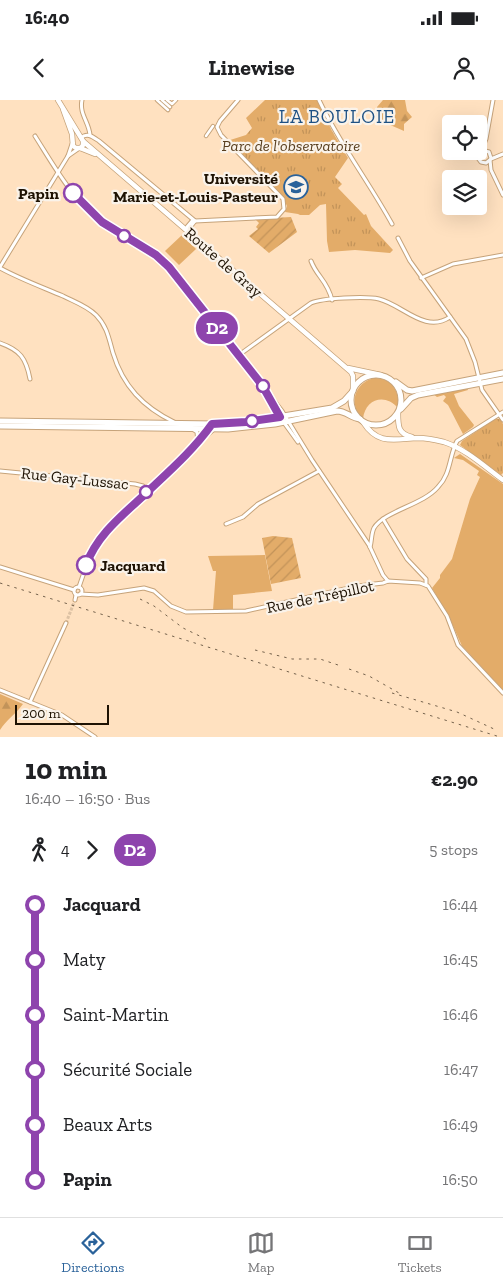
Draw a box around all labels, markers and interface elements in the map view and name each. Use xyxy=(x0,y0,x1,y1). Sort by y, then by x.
text: 16:40 xyxy=(25,6,69,29)
icon: back xyxy=(25,54,53,82)
text: Linewise xyxy=(208,54,295,81)
icon: person xyxy=(450,54,478,82)
district label: LA BOULOIE xyxy=(279,105,395,128)
map controls xyxy=(442,115,487,215)
button: locate xyxy=(442,115,487,160)
park label: Parc de l'observatoire xyxy=(222,136,360,155)
place label: Université Marie-et-Louis-Pasteur xyxy=(113,169,278,206)
button: layers xyxy=(442,170,487,215)
school or university icon: Université Marie-et-Louis-Pasteur xyxy=(283,174,309,200)
marker: Papin xyxy=(63,183,83,203)
place label: Papin xyxy=(18,184,60,203)
street label: Route de Gray xyxy=(181,223,267,302)
unlabelled marker xyxy=(117,229,131,243)
line badge: D2 xyxy=(194,312,240,344)
text: D2 xyxy=(206,317,228,339)
unlabelled marker xyxy=(256,379,270,393)
unlabelled marker xyxy=(245,414,259,428)
street label: Rue Gay-Lussac xyxy=(20,463,130,494)
unlabelled marker xyxy=(139,485,153,499)
marker: Jacquard xyxy=(76,555,96,575)
place label: Jacquard xyxy=(100,556,165,575)
street label: Rue de Trépillot xyxy=(265,576,376,617)
scale bar xyxy=(15,702,109,725)
text: 200 m xyxy=(22,705,61,722)
text: 10 min xyxy=(25,753,107,786)
text: €2.90 xyxy=(431,768,478,791)
text: 16:40 – 16:50 · Bus xyxy=(25,789,150,808)
icon: walk xyxy=(25,836,53,864)
icon: forward xyxy=(78,836,106,864)
text: D2 xyxy=(124,839,146,861)
text: 4 xyxy=(61,840,70,859)
text: 5 stops xyxy=(429,840,478,859)
text: Jacquard xyxy=(63,893,141,916)
text: 16:44 xyxy=(443,895,478,914)
text: Maty xyxy=(63,948,106,971)
text: 16:45 xyxy=(443,950,478,969)
text: Saint-Martin xyxy=(63,1003,169,1026)
text: 16:46 xyxy=(443,1005,478,1024)
text: Sécurité Sociale xyxy=(63,1058,192,1081)
text: 16:47 xyxy=(444,1060,478,1079)
text: Beaux Arts xyxy=(63,1113,152,1136)
text: 16:49 xyxy=(443,1115,478,1134)
text: Papin xyxy=(63,1168,112,1191)
text: 16:50 xyxy=(442,1170,478,1189)
tab: Directions xyxy=(61,1229,124,1276)
tab: Map xyxy=(247,1229,275,1276)
tab: Tickets xyxy=(398,1229,442,1276)

